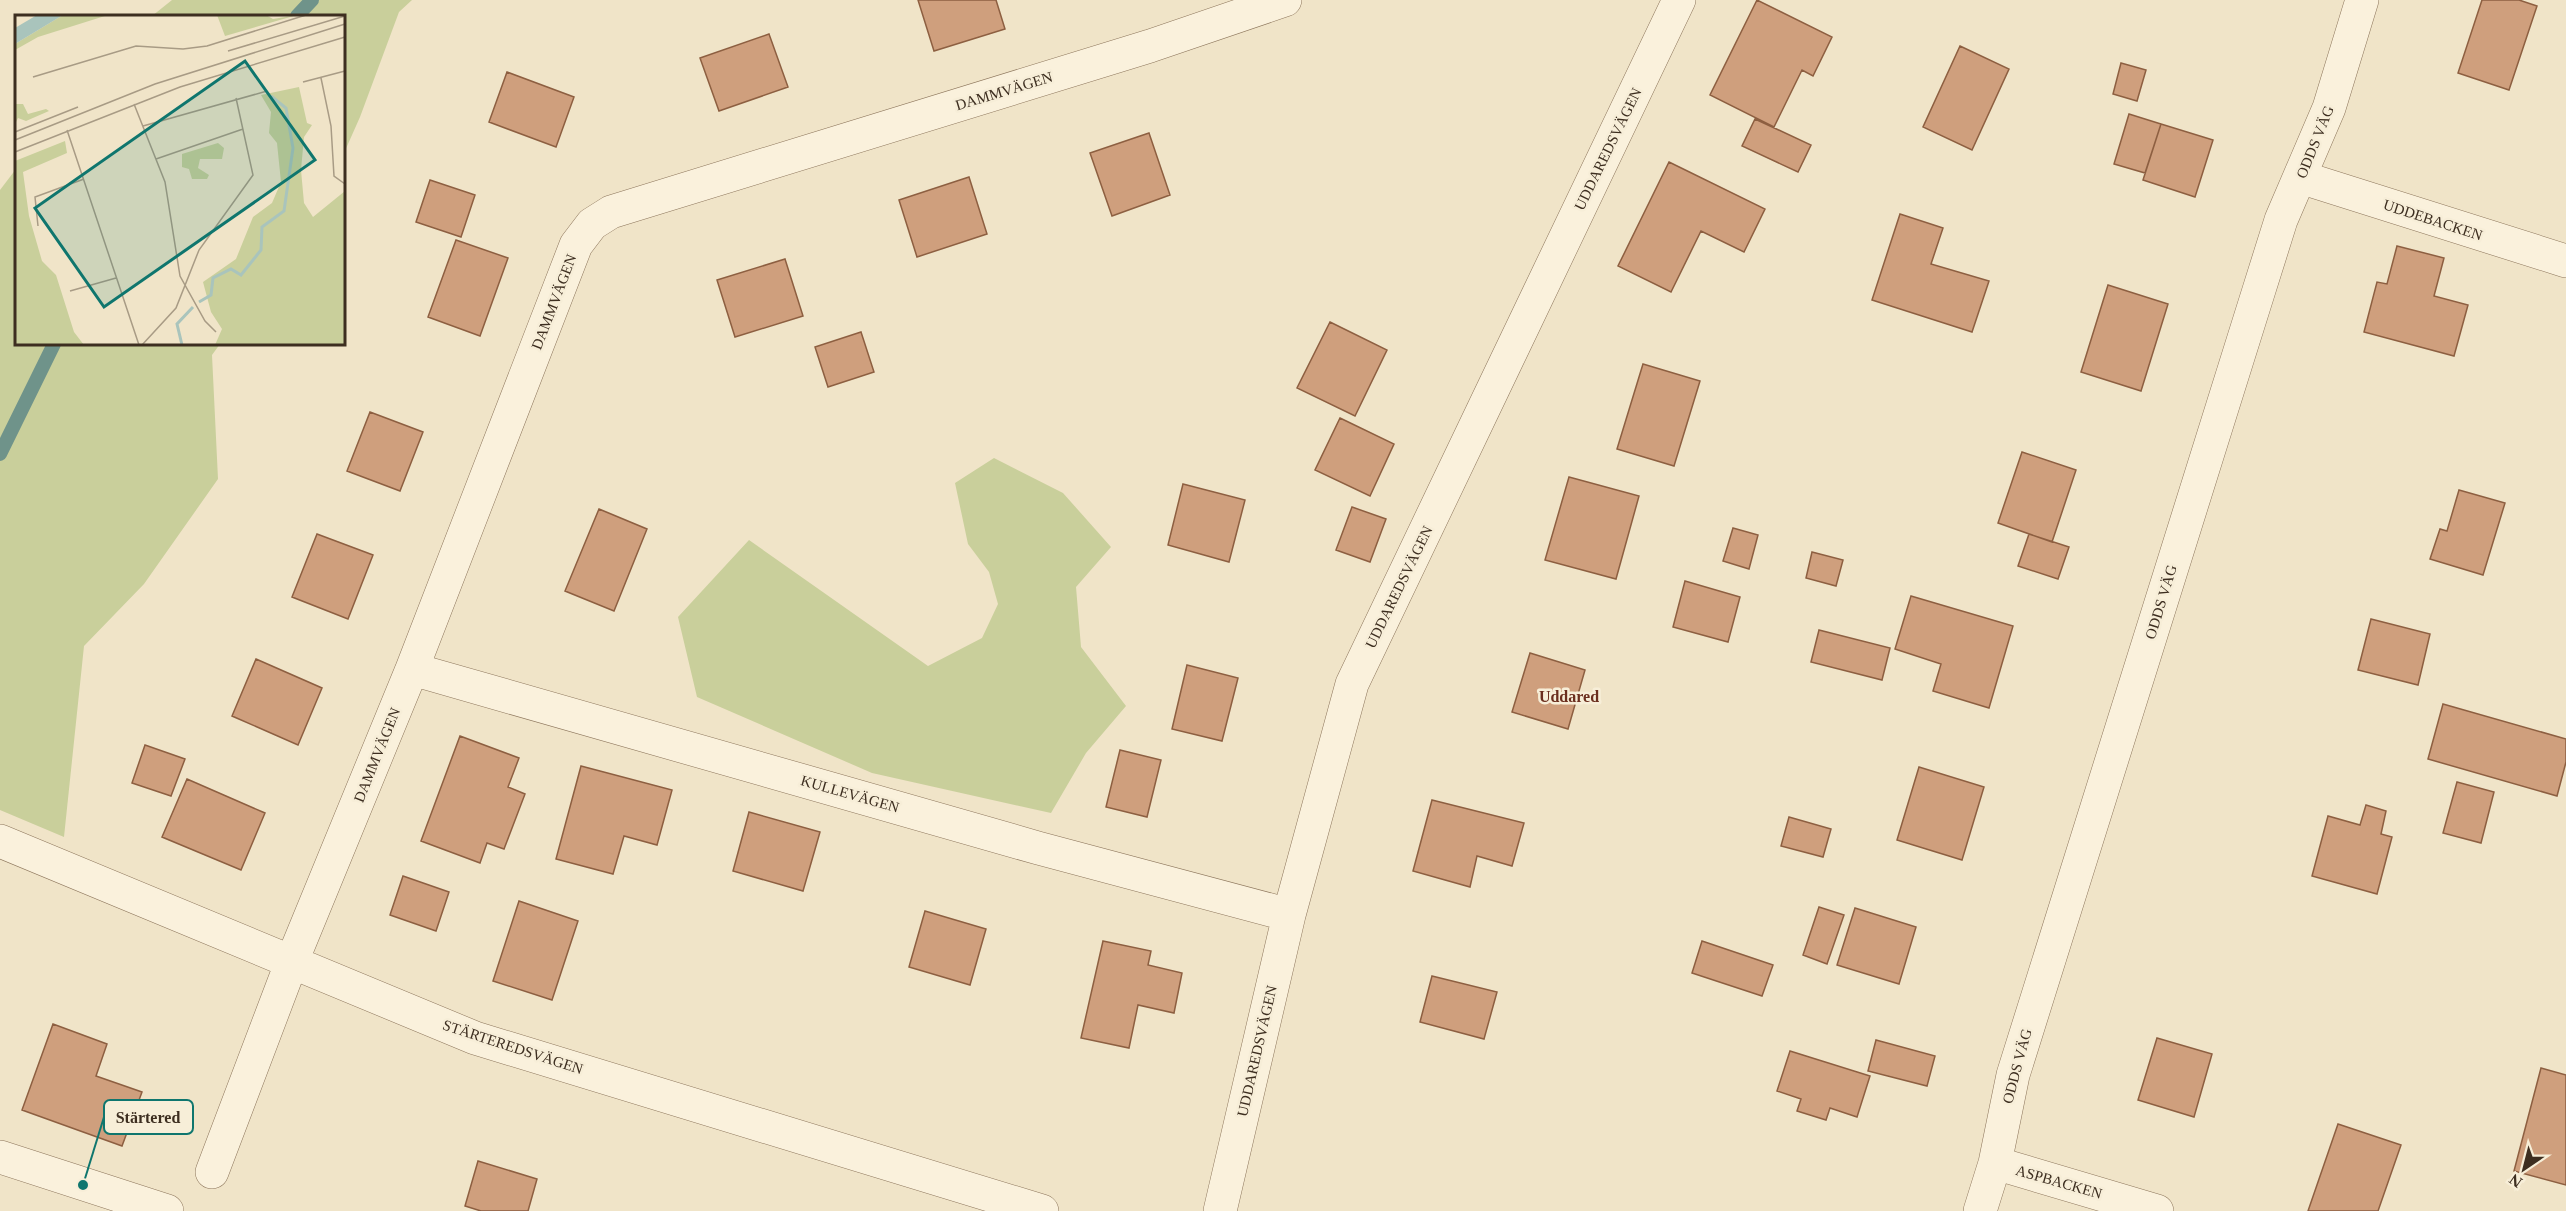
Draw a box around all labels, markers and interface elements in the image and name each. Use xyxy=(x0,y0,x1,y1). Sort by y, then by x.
inset map xyxy=(15,15,345,345)
street label: DAMMVÄGEN xyxy=(953,69,1055,113)
street label: UDDAREDSVÄGEN xyxy=(1571,85,1645,213)
street label: ODDS VÄG xyxy=(2293,103,2337,181)
street label: UDDEBACKEN xyxy=(2381,196,2485,244)
street label: DAMMVÄGEN xyxy=(528,252,580,352)
street label: UDDAREDSVÄGEN xyxy=(1362,523,1436,651)
street label: ODDS VÄG xyxy=(2142,563,2180,641)
district label: Uddared xyxy=(1539,688,1599,705)
street label: DAMMVÄGEN xyxy=(351,705,403,805)
street label: KULLEVÄGEN xyxy=(799,772,901,816)
street label: UDDAREDSVÄGEN xyxy=(1234,984,1280,1118)
street label: STÄRTEREDSVÄGEN xyxy=(441,1017,585,1077)
street label: ODDS VÄG xyxy=(1999,1027,2035,1105)
callout: Stärtered xyxy=(104,1100,193,1134)
text: Stärtered xyxy=(116,1109,180,1126)
north arrow xyxy=(2494,1139,2554,1199)
street label: ASPBACKEN xyxy=(2014,1162,2104,1202)
text: N xyxy=(2506,1170,2525,1191)

